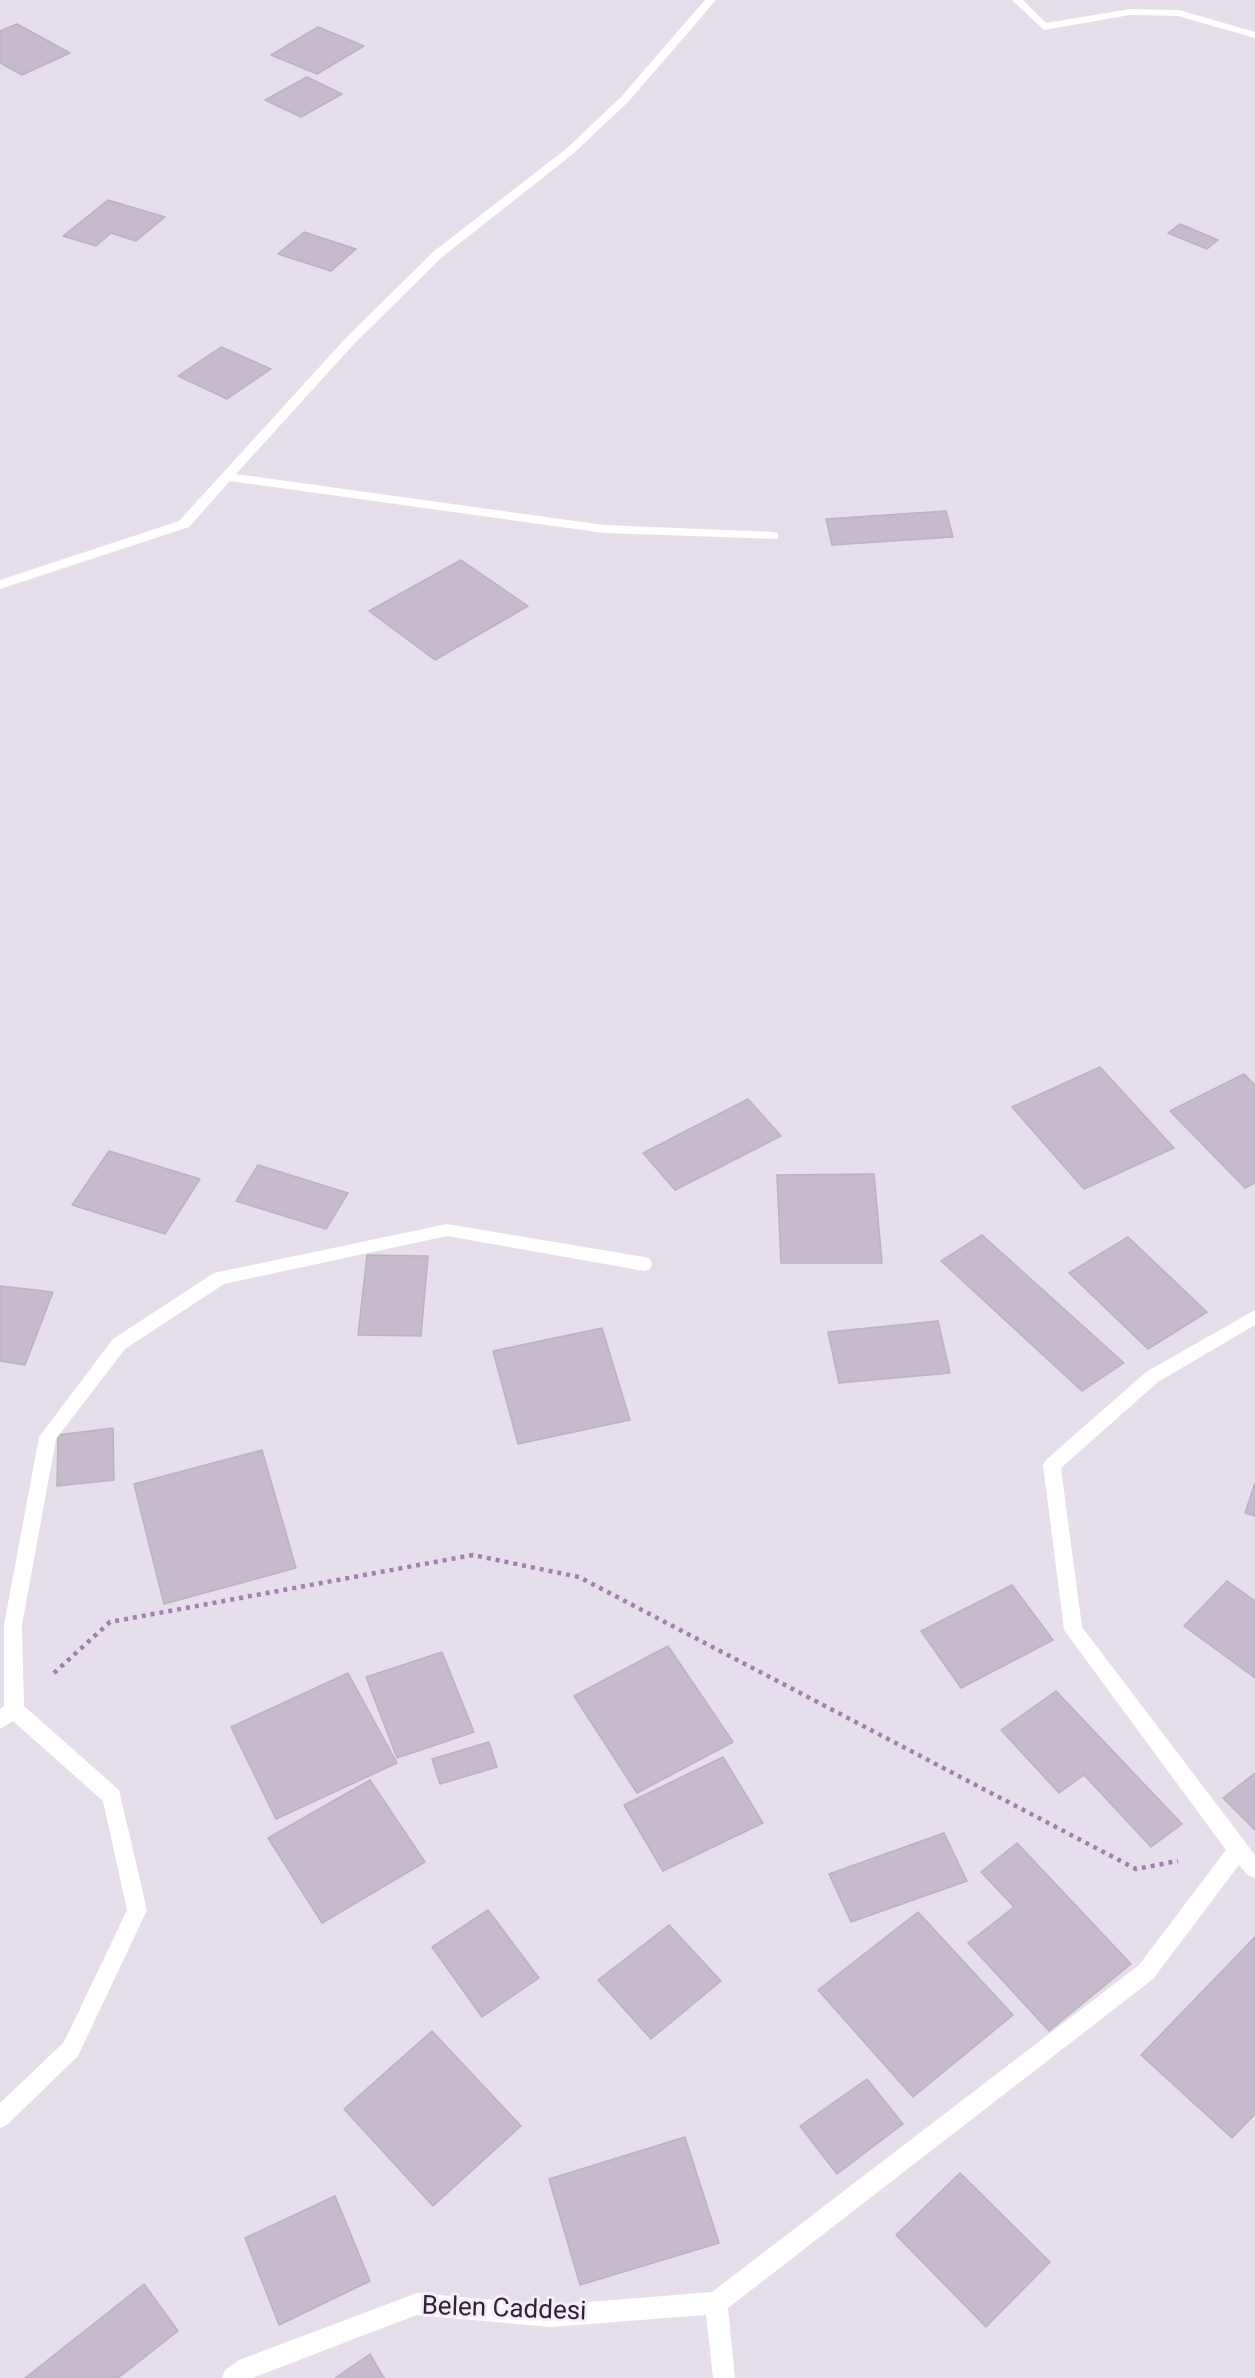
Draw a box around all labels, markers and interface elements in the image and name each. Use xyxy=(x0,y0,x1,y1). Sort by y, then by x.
street label: Belen Caddesi xyxy=(421,2292,587,2328)

